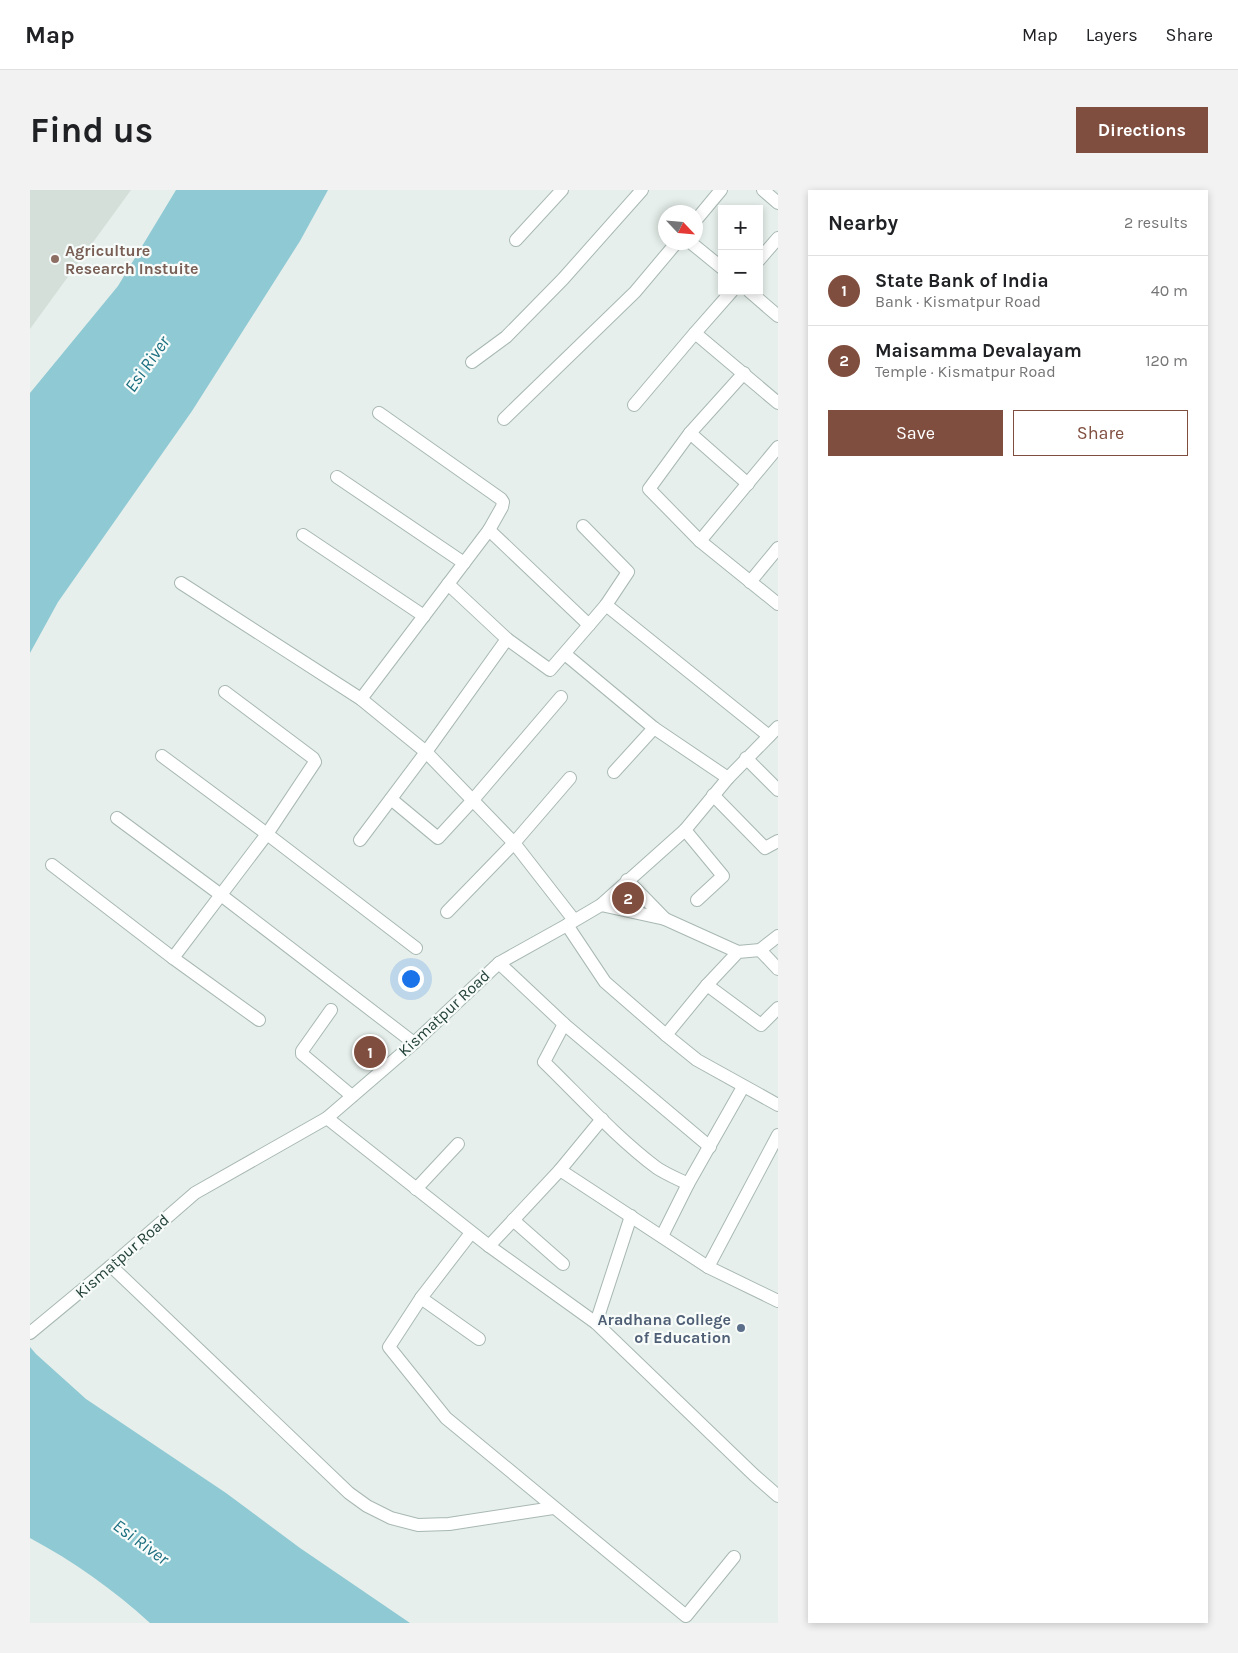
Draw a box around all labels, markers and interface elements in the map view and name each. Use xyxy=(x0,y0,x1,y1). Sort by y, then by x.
text: Map xyxy=(25,21,75,49)
text: Map xyxy=(1022,24,1058,46)
text: Layers xyxy=(1086,24,1138,46)
text: Share xyxy=(1166,24,1213,46)
button: Directions xyxy=(1076,107,1208,153)
text: Find us xyxy=(30,110,153,151)
north arrow xyxy=(658,205,703,250)
map controls xyxy=(718,205,763,295)
button: + xyxy=(718,205,763,250)
text: Nearby xyxy=(828,211,898,235)
text: 2 results xyxy=(1124,213,1188,232)
place label: Agriculture Research Instuite xyxy=(65,241,199,278)
button: − xyxy=(718,250,763,295)
marker: Agriculture Research Instuite xyxy=(49,253,61,265)
text: State Bank of India xyxy=(875,270,1049,292)
text: 1 xyxy=(841,281,847,300)
text: 40 m xyxy=(1151,281,1188,300)
text: Bank · Kismatpur Road xyxy=(875,292,1041,311)
water label: Esi River xyxy=(120,331,175,396)
text: Maisamma Devalayam xyxy=(875,340,1082,362)
text: 2 xyxy=(839,351,849,370)
text: 120 m xyxy=(1145,351,1188,370)
text: Temple · Kismatpur Road xyxy=(875,362,1056,381)
button: Save xyxy=(828,410,1003,456)
button: Share xyxy=(1013,410,1188,456)
pin: 2 xyxy=(612,879,644,917)
street label: Kismatpur Road xyxy=(394,966,494,1060)
your location xyxy=(398,966,424,992)
pin: 1 xyxy=(354,1033,386,1071)
street label: Kismatpur Road xyxy=(71,1210,173,1302)
place label: Aradhana College of Education xyxy=(598,1310,731,1347)
marker: Aradhana College of Education xyxy=(735,1322,747,1334)
water label: Esi River xyxy=(109,1514,174,1570)

